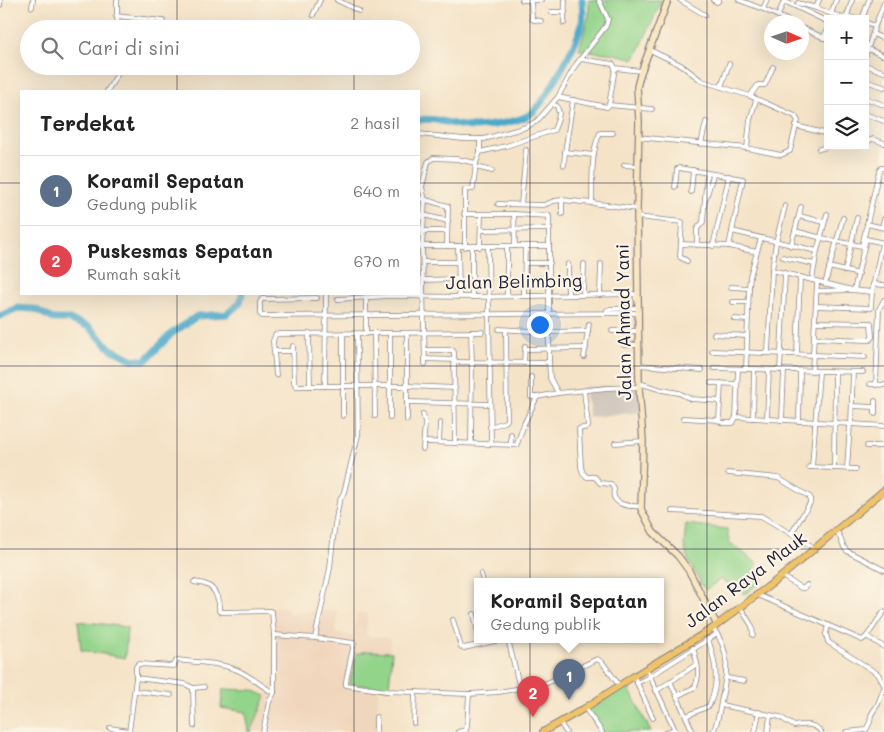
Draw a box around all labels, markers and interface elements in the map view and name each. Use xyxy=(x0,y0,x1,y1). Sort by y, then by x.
north arrow xyxy=(764,15,809,60)
map controls xyxy=(824,15,869,150)
button: + xyxy=(824,15,869,60)
search box xyxy=(20,20,420,75)
icon: search xyxy=(38,34,66,62)
text: Cari di sini xyxy=(78,35,180,60)
button: − xyxy=(824,60,869,105)
button: layers xyxy=(824,105,869,150)
text: Terdekat xyxy=(40,109,135,136)
text: 2 hasil xyxy=(350,112,400,133)
text: Koramil Sepatan xyxy=(87,168,244,193)
text: 1 xyxy=(52,180,60,201)
text: 640 m xyxy=(353,180,400,201)
text: Gedung publik xyxy=(87,193,197,214)
text: Puskesmas Sepatan xyxy=(87,238,273,263)
street label: Jalan Ahmad Yani xyxy=(610,244,636,400)
text: 2 xyxy=(52,250,60,271)
text: 670 m xyxy=(354,250,400,271)
text: Rumah sakit xyxy=(87,263,181,284)
street label: Jalan Belimbing xyxy=(445,268,583,294)
your location xyxy=(527,312,553,338)
street label: Jalan Raya Mauk xyxy=(680,525,811,633)
popup xyxy=(474,578,664,643)
text: Koramil Sepatan xyxy=(491,588,647,613)
text: Gedung publik xyxy=(491,613,601,634)
pin: 1 xyxy=(553,659,585,700)
pin: 2 xyxy=(517,676,549,717)

